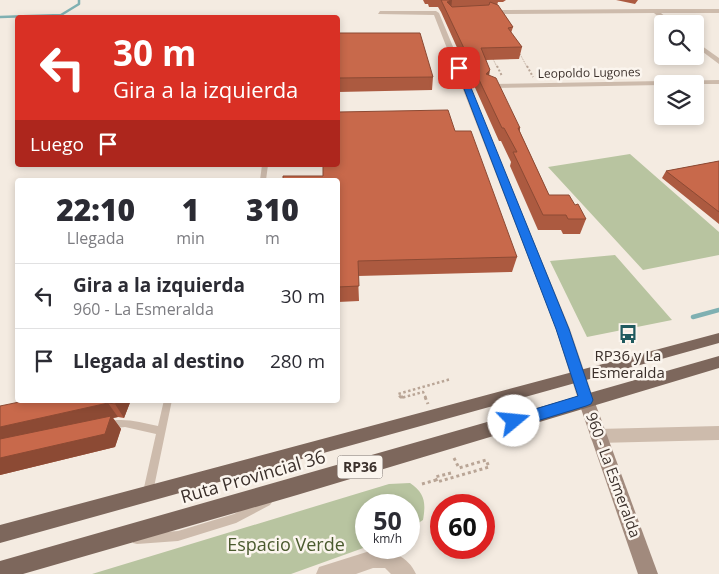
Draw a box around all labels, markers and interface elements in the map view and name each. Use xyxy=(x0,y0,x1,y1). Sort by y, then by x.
map controls xyxy=(654,15,704,125)
button: search xyxy=(654,15,704,65)
text: 30 m xyxy=(113,29,196,76)
icon: left xyxy=(30,35,95,100)
pin xyxy=(438,47,480,89)
icon: arrive xyxy=(445,54,473,82)
street label: Leopoldo Lugones xyxy=(538,63,641,82)
text: Gira a la izquierda xyxy=(113,74,298,104)
button: layers xyxy=(654,75,704,125)
icon: arrive xyxy=(94,130,122,158)
text: Luego xyxy=(30,131,84,157)
text: 22:10 xyxy=(56,189,135,230)
text: 1 xyxy=(182,189,199,230)
text: 310 xyxy=(246,189,299,230)
text: Llegada xyxy=(67,227,124,249)
text: min xyxy=(176,227,205,249)
text: m xyxy=(265,227,280,249)
text: Gira a la izquierda xyxy=(73,272,245,298)
icon: left xyxy=(30,282,58,310)
text: 30 m xyxy=(281,283,325,309)
text: 960 - La Esmeralda xyxy=(73,298,214,320)
bus stop icon: RP36 y La Esmeralda xyxy=(617,323,639,345)
place label: RP36 y La Esmeralda xyxy=(591,345,665,382)
icon: arrive xyxy=(30,347,58,375)
text: Llegada al destino xyxy=(73,348,245,374)
text: 280 m xyxy=(270,348,325,374)
position arrow xyxy=(487,394,539,446)
street label: 960 - La Esmeralda xyxy=(582,409,646,540)
street label: Ruta Provincial 36 xyxy=(177,444,328,508)
road number: RP36 xyxy=(338,456,382,478)
speed limit sign: 60 xyxy=(430,494,495,559)
text: 50 xyxy=(373,503,402,537)
text: km/h xyxy=(373,530,402,547)
park label: Espacio Verde xyxy=(227,532,345,556)

